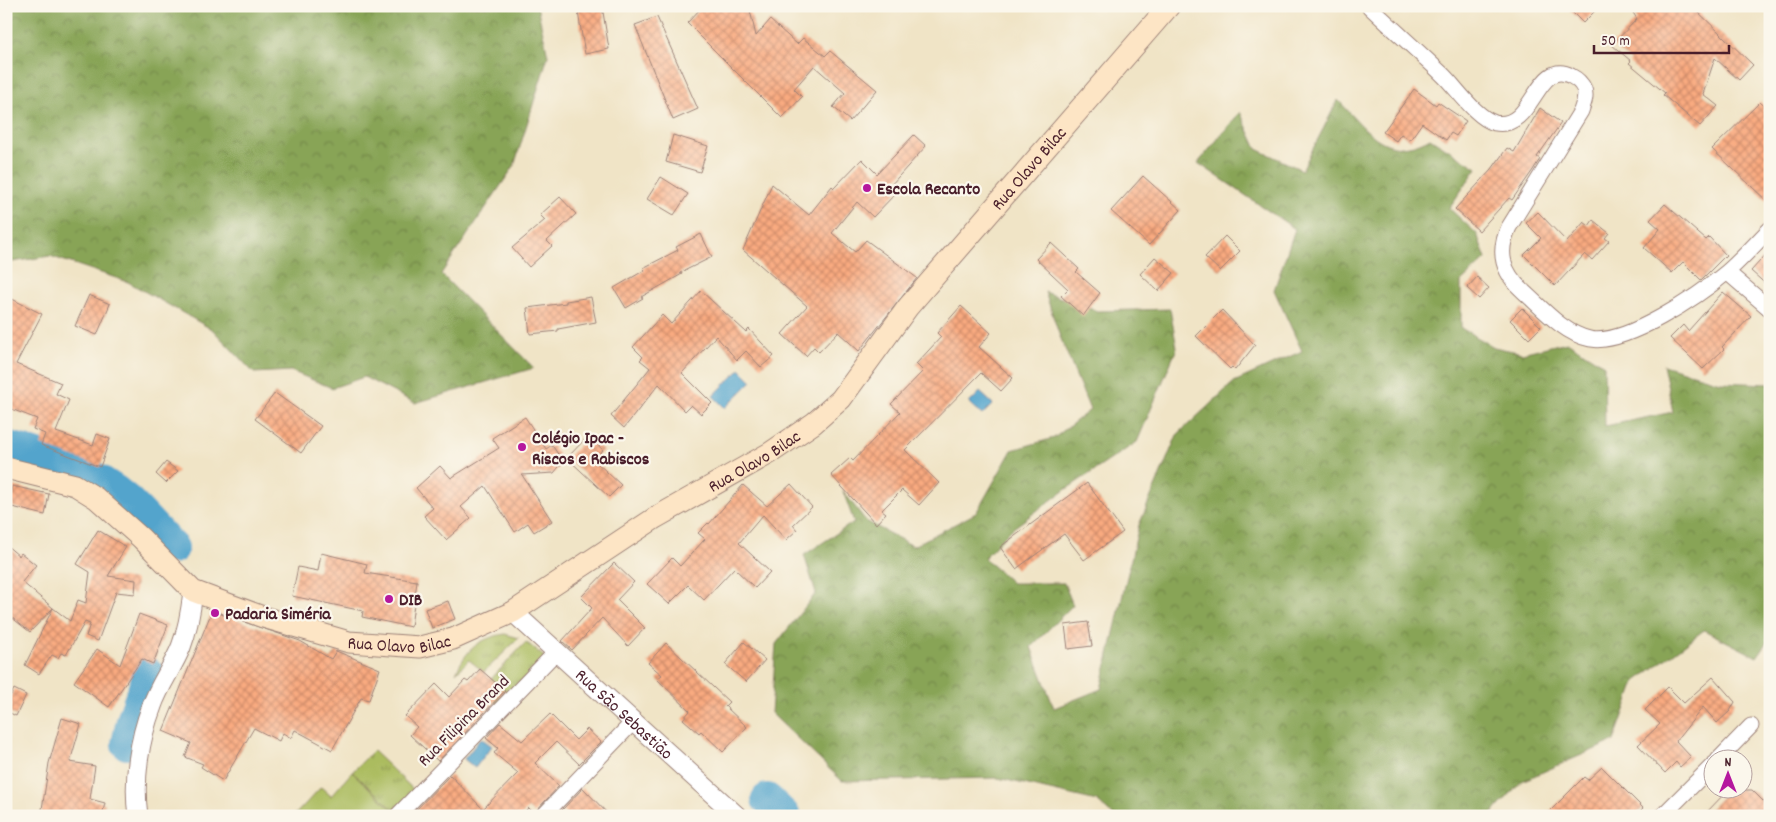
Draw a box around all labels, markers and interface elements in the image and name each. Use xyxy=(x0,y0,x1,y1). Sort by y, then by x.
scale bar xyxy=(1594,22,1728,54)
text: 50 m xyxy=(1601,31,1630,53)
street label: Rua Olavo Bilac xyxy=(987,122,1074,217)
place label: Escola Recanto xyxy=(877,178,980,203)
marker: Escola Recanto xyxy=(861,182,873,194)
street label: Rua Olavo Bilac xyxy=(704,426,807,500)
place label: Colégio Ipac - Riscos e Rabiscos xyxy=(532,427,650,473)
marker: Colégio Ipac - Riscos e Rabiscos xyxy=(516,441,528,453)
place label: DIB xyxy=(399,589,423,614)
marker: DIB xyxy=(383,593,395,605)
place label: Padaria Siméria xyxy=(225,603,331,628)
marker: Padaria Siméria xyxy=(209,607,221,619)
street label: Rua Olavo Bilac xyxy=(347,630,454,662)
street label: Rua São Sebastião xyxy=(568,664,678,767)
street label: Rua Filipina Brand xyxy=(413,670,516,773)
north arrow xyxy=(1704,750,1754,800)
text: N xyxy=(1725,753,1732,773)

